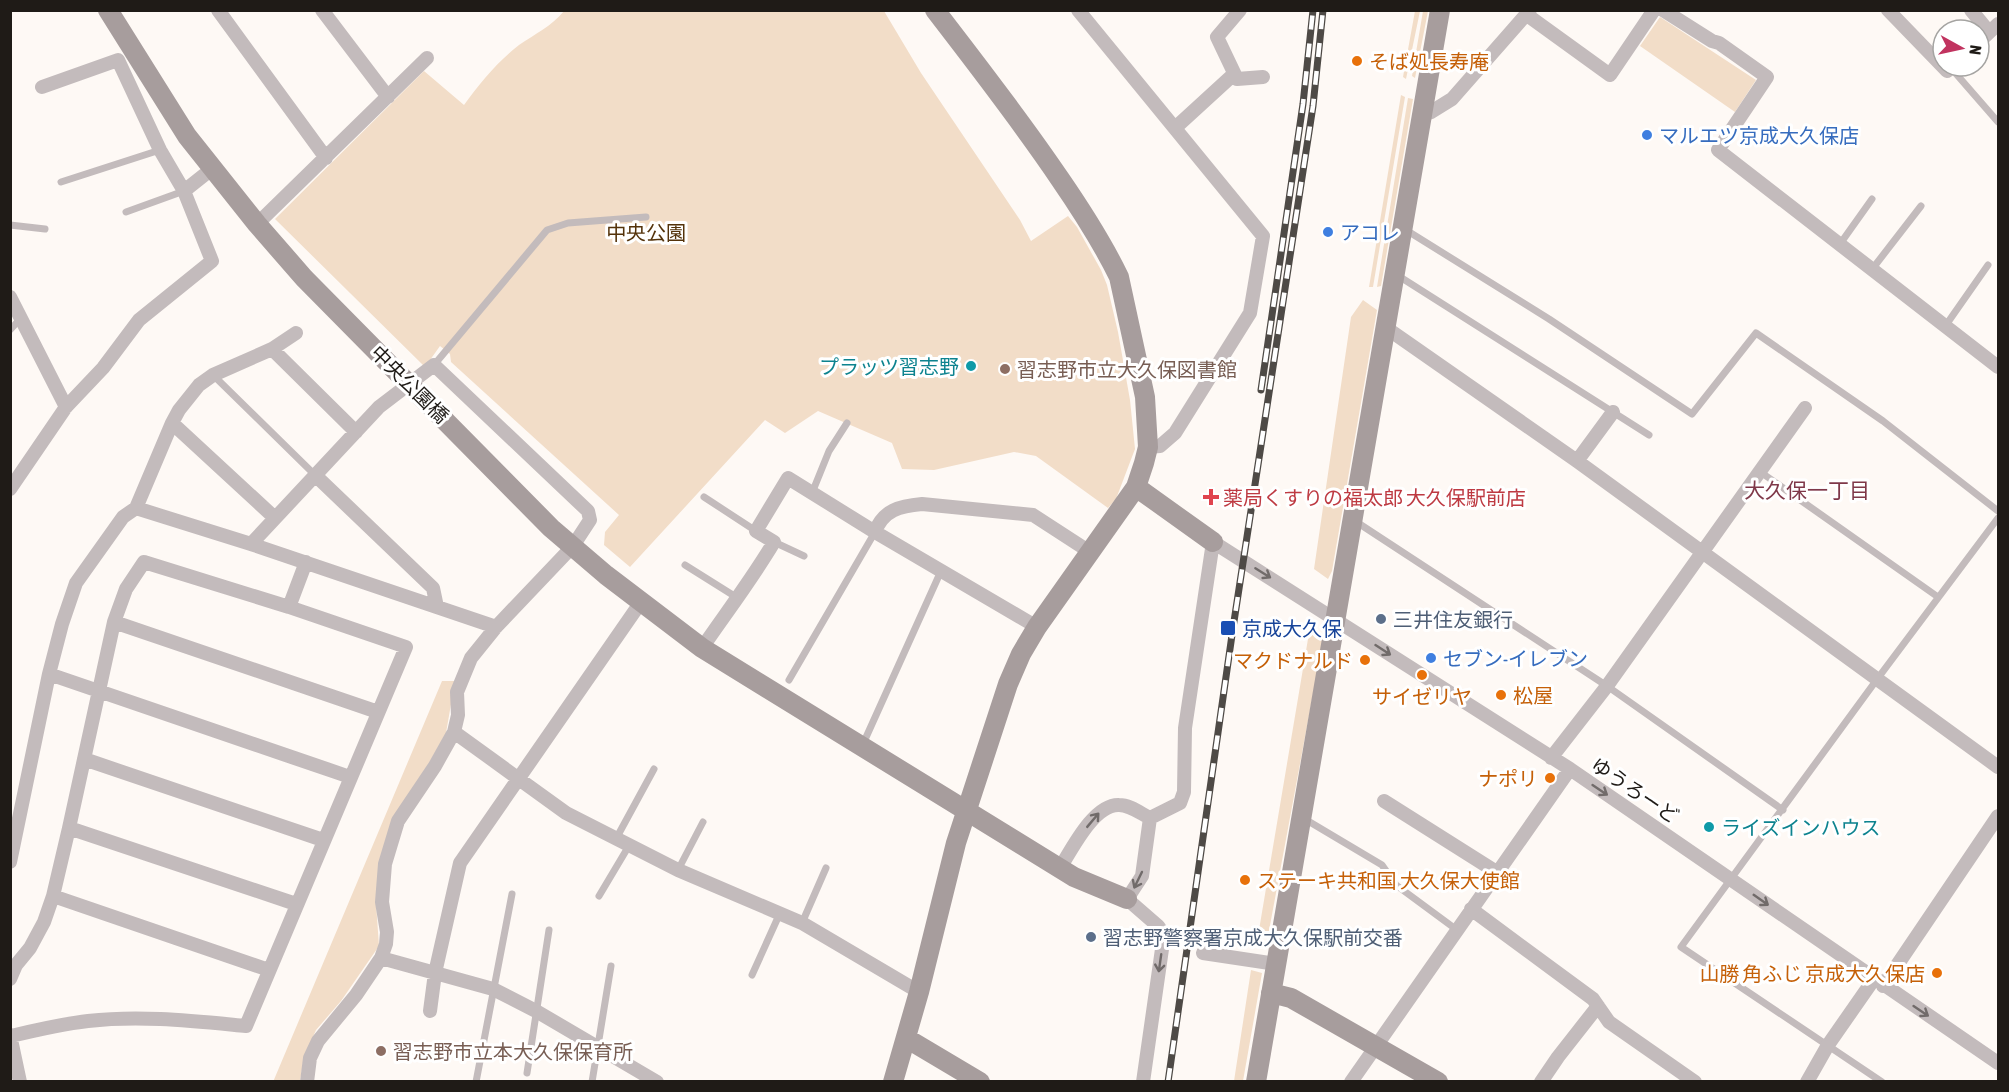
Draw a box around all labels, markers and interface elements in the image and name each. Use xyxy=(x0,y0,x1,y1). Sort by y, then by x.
north arrow xyxy=(1931,18,1991,78)
text: N xyxy=(1966,44,1985,56)
place label: そば処長寿庵 xyxy=(1369,50,1489,73)
marker: そば処長寿庵 xyxy=(1350,54,1364,68)
place label: マルエツ京成大久保店 xyxy=(1659,124,1859,147)
marker: マルエツ京成大久保店 xyxy=(1640,128,1654,142)
park label: 中央公園 xyxy=(606,221,686,244)
place label: アコレ xyxy=(1340,221,1400,244)
marker: アコレ xyxy=(1321,225,1335,239)
street label: 中央公園橋 xyxy=(367,341,453,427)
place label: プラッツ習志野 xyxy=(819,355,959,378)
place label: 習志野市立大久保図書館 xyxy=(1017,358,1237,381)
marker: プラッツ習志野 xyxy=(964,359,978,373)
marker: 習志野市立大久保図書館 xyxy=(998,362,1012,376)
district label: 大久保一丁目 xyxy=(1744,478,1870,502)
place label: 薬局くすりの福太郎 大久保駅前店 xyxy=(1223,486,1526,509)
marker: 薬局くすりの福太郎 大久保駅前店 xyxy=(1204,490,1218,504)
one-way arrow xyxy=(1254,567,1270,579)
place label: 三井住友銀行 xyxy=(1393,608,1513,631)
marker: 三井住友銀行 xyxy=(1374,612,1388,626)
place label: 京成大久保 xyxy=(1242,617,1342,640)
marker: 京成大久保 xyxy=(1219,619,1237,637)
one-way arrow xyxy=(1374,644,1391,656)
place label: セブン-イレブン xyxy=(1443,647,1588,670)
place label: マクドナルド xyxy=(1233,649,1353,672)
marker: セブン-イレブン xyxy=(1424,651,1438,665)
marker: マクドナルド xyxy=(1358,653,1372,667)
marker: サイゼリヤ xyxy=(1415,668,1429,682)
place label: 松屋 xyxy=(1513,684,1553,707)
place label: サイゼリヤ xyxy=(1372,685,1472,708)
marker: 松屋 xyxy=(1494,688,1508,702)
street label: ゆうろーど xyxy=(1587,753,1683,827)
place label: ナポリ xyxy=(1478,767,1538,790)
marker: ナポリ xyxy=(1543,771,1557,785)
one-way arrow xyxy=(1591,784,1608,796)
one-way arrow xyxy=(1087,812,1100,828)
place label: ライズインハウス xyxy=(1721,816,1880,839)
marker: ライズインハウス xyxy=(1702,820,1716,834)
place label: ステーキ共和国 大久保大使館 xyxy=(1257,869,1520,892)
one-way arrow xyxy=(1132,871,1143,889)
marker: ステーキ共和国 大久保大使館 xyxy=(1238,873,1252,887)
one-way arrow xyxy=(1752,894,1768,906)
place label: 習志野警察署京成大久保駅前交番 xyxy=(1103,926,1403,949)
marker: 習志野警察署京成大久保駅前交番 xyxy=(1084,930,1098,944)
one-way arrow xyxy=(1155,952,1166,972)
place label: 山勝 角ふじ 京成大久保店 xyxy=(1700,962,1925,985)
marker: 山勝 角ふじ 京成大久保店 xyxy=(1930,966,1944,980)
one-way arrow xyxy=(1912,1005,1929,1017)
place label: 習志野市立本大久保保育所 xyxy=(393,1040,633,1063)
marker: 習志野市立本大久保保育所 xyxy=(374,1044,388,1058)

